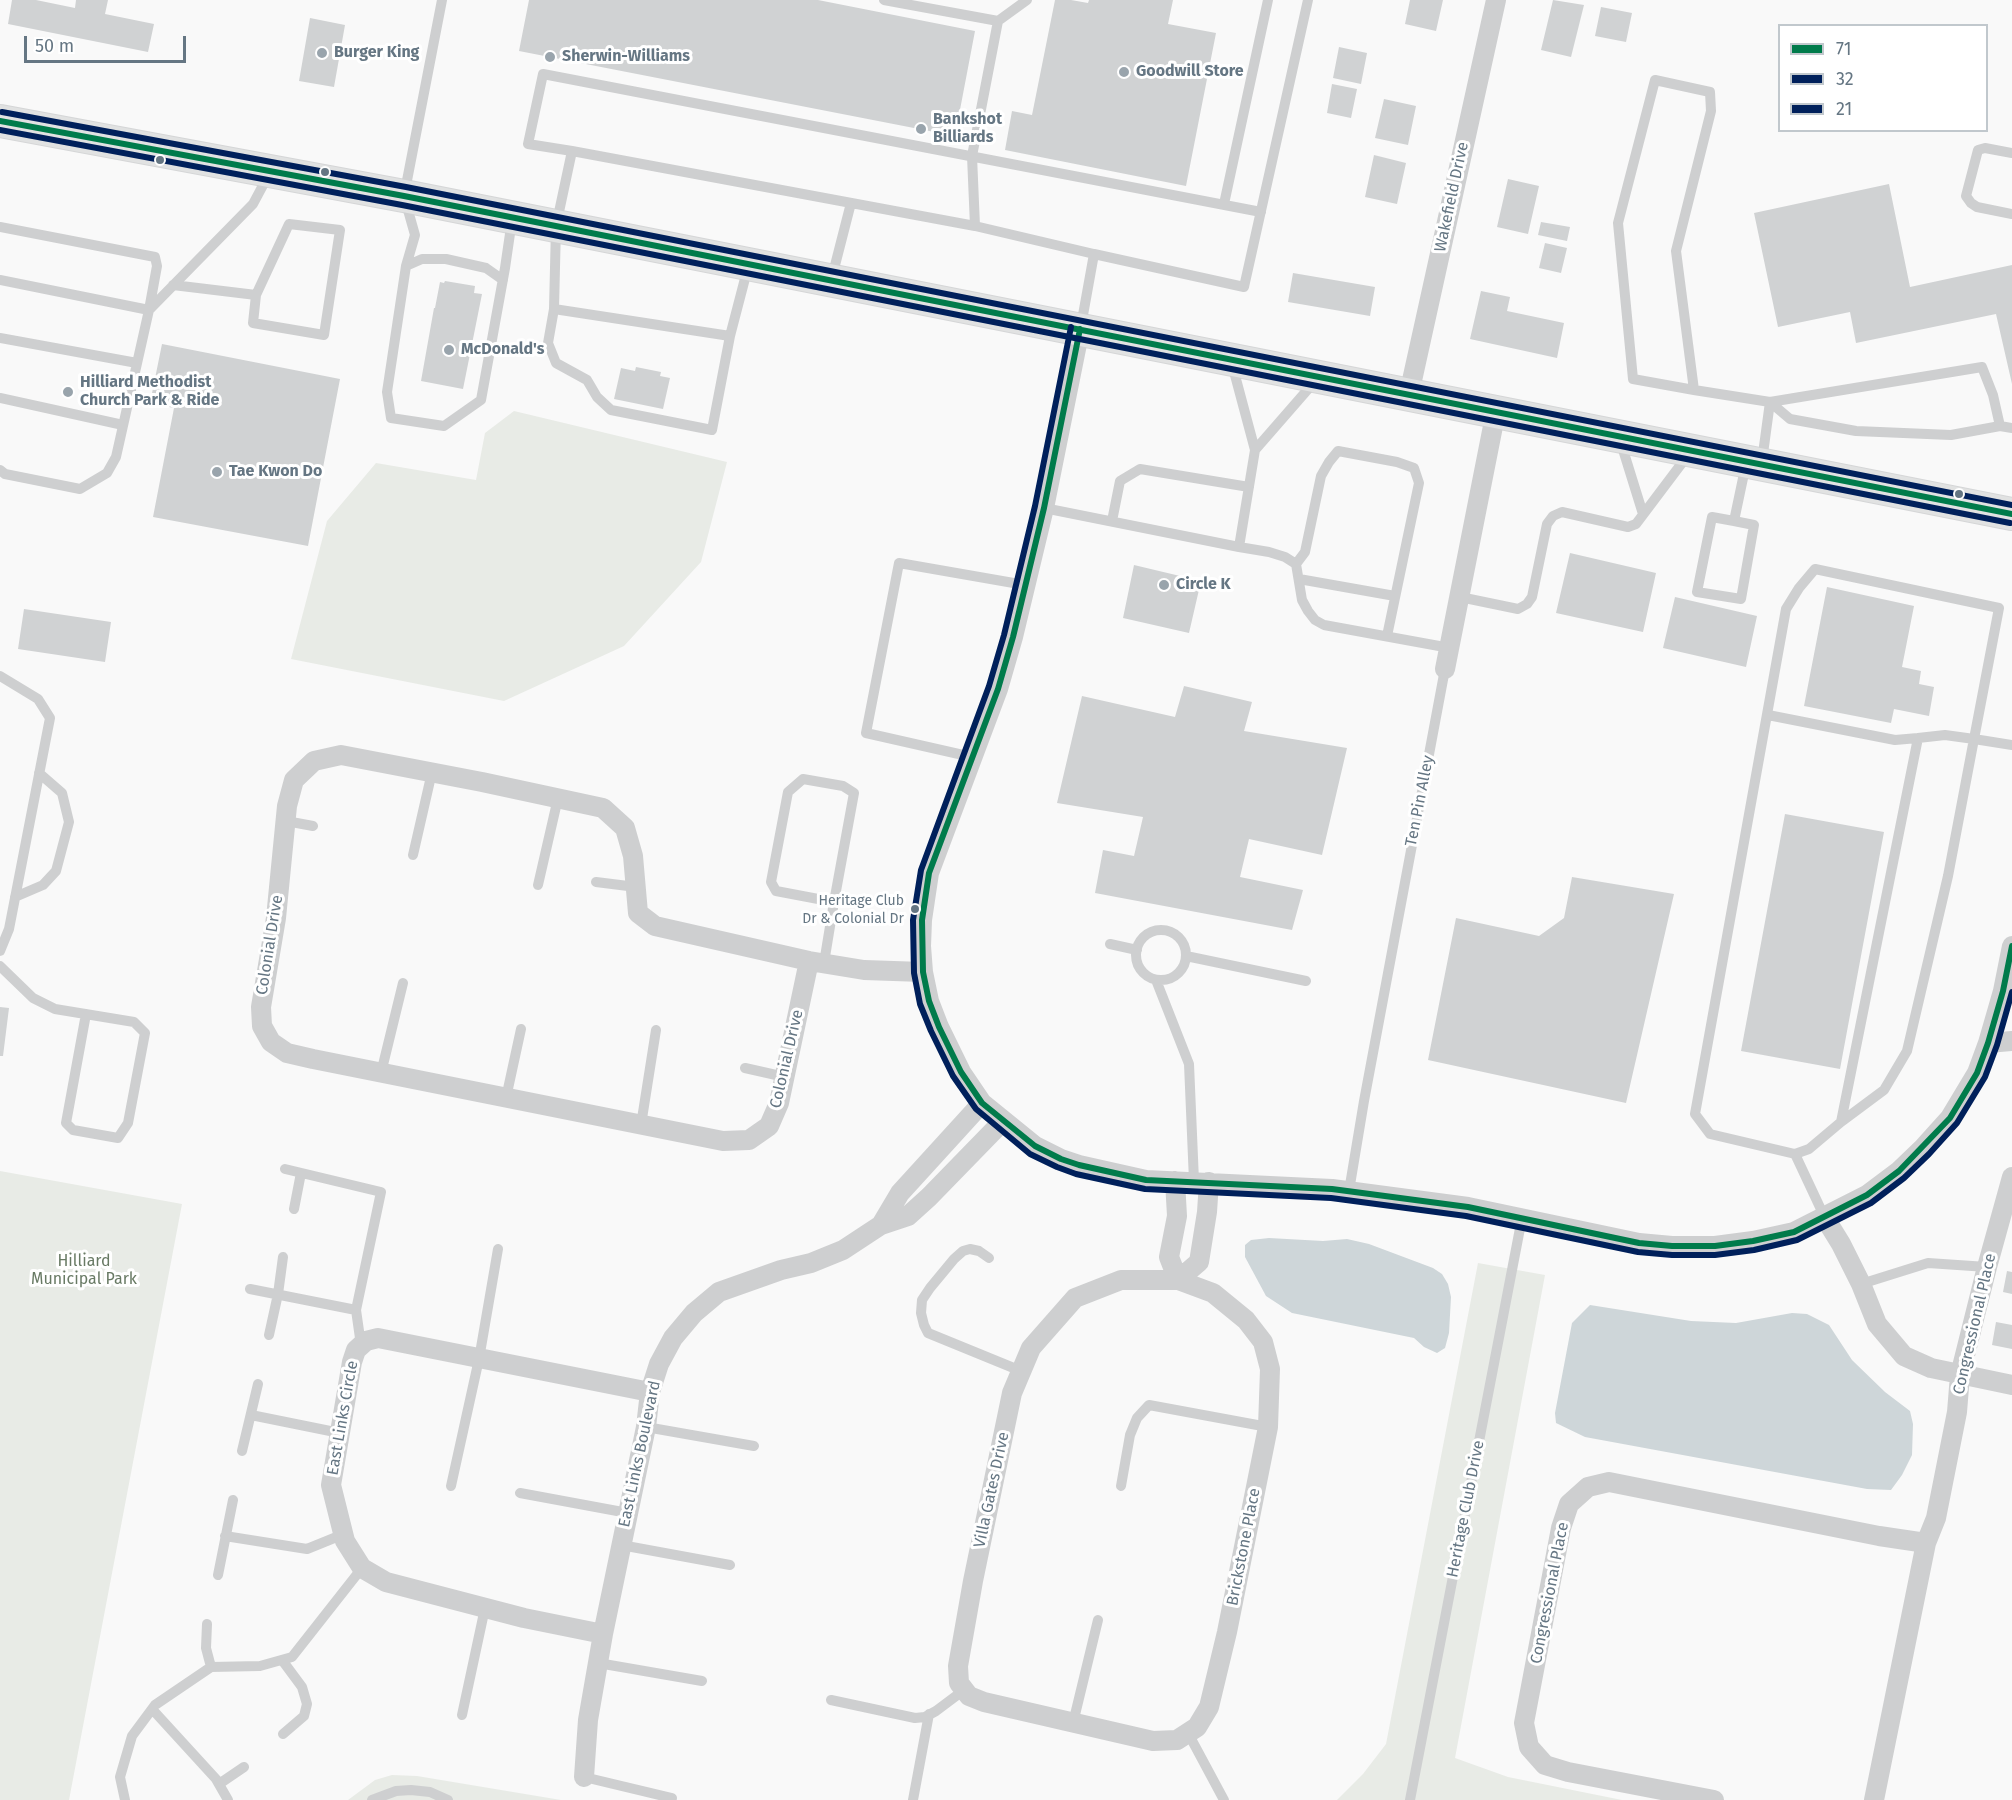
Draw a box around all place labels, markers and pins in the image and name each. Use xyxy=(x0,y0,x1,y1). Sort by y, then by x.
place label: Burger King xyxy=(334,43,419,63)
marker: Burger King xyxy=(315,46,329,60)
place label: Sherwin-Williams xyxy=(562,47,690,67)
marker: Sherwin-Williams xyxy=(543,50,557,64)
place label: Goodwill Store xyxy=(1136,62,1244,82)
marker: Goodwill Store xyxy=(1117,65,1131,79)
place label: Bankshot Billiards xyxy=(933,110,1002,148)
marker: Bankshot Billiards xyxy=(914,122,928,136)
unlabelled marker xyxy=(154,154,166,166)
unlabelled marker xyxy=(319,166,331,178)
place label: McDonald's xyxy=(461,340,544,360)
marker: McDonald's xyxy=(442,343,456,357)
place label: Hilliard Methodist Church Park & Ride xyxy=(80,373,219,411)
marker: Hilliard Methodist Church Park & Ride xyxy=(61,385,75,399)
place label: Tae Kwon Do xyxy=(229,462,322,482)
marker: Tae Kwon Do xyxy=(210,465,224,479)
unlabelled marker xyxy=(1953,488,1965,500)
place label: Circle K xyxy=(1176,575,1231,595)
marker: Circle K xyxy=(1157,578,1171,592)
place label: Heritage Club Dr & Colonial Dr xyxy=(802,893,904,926)
marker: Heritage Club Dr & Colonial Dr xyxy=(909,903,921,915)

